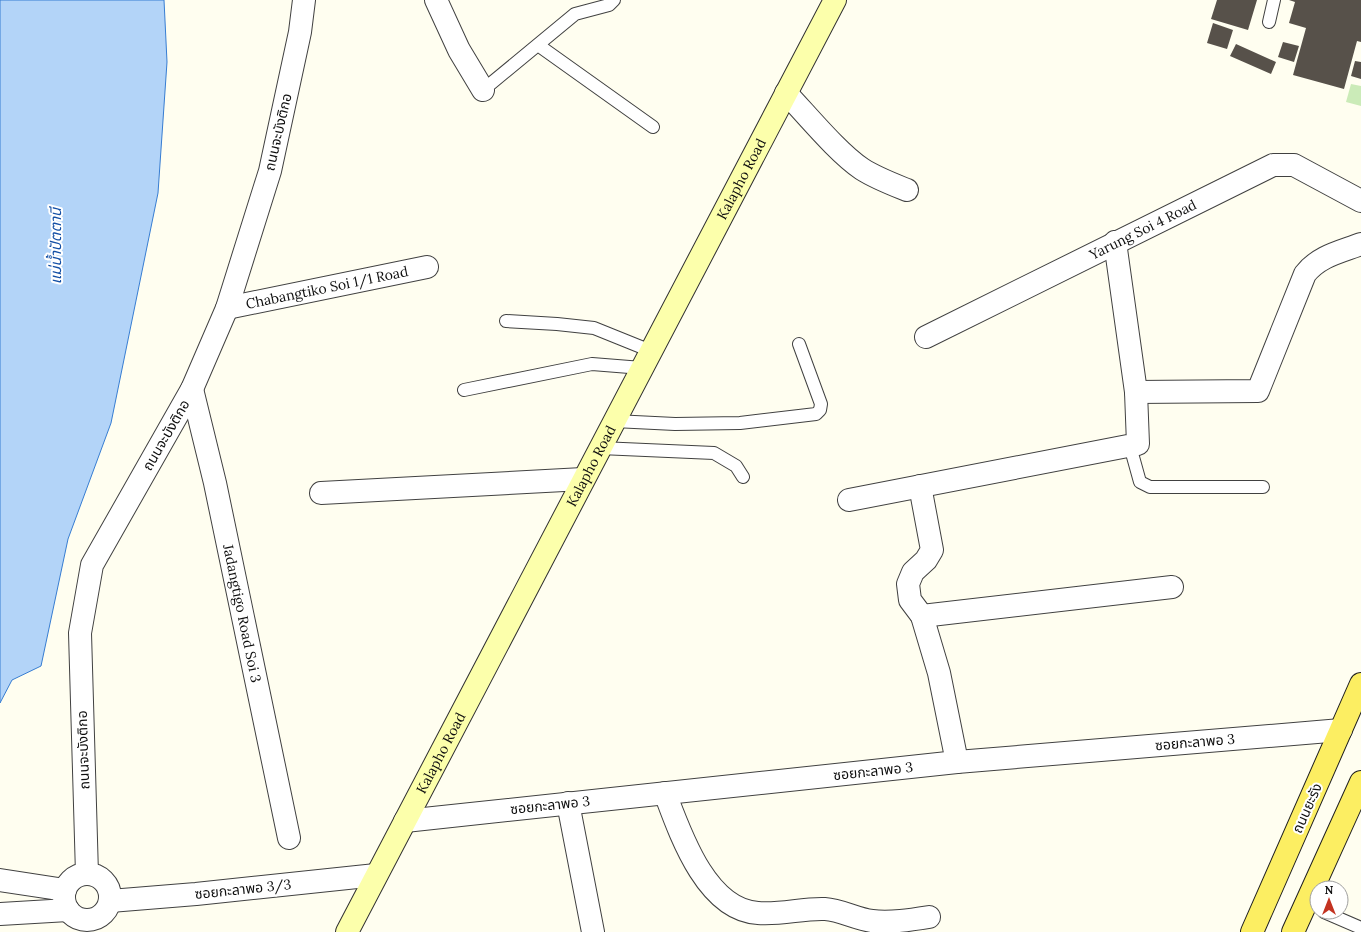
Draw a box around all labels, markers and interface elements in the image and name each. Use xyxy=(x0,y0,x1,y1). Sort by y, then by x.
street label: ถนนจะบังติกอ xyxy=(260,91,296,173)
street label: Kalapho Road xyxy=(713,135,770,223)
street label: Yarung Soi 4 Road xyxy=(1085,195,1199,264)
water label: แม่น้ำปัตตานี xyxy=(45,206,65,284)
street label: Chabangtiko Soi 1/1 Road xyxy=(244,262,410,313)
street label: ถนนจะบังติกอ xyxy=(138,396,194,474)
street label: Kalapho Road xyxy=(562,422,620,510)
street label: Jadangtigo Road Soi 3 xyxy=(219,542,265,684)
street label: Kalapho Road xyxy=(412,709,469,797)
street label: ถนนจะบังติกอ xyxy=(73,710,93,790)
street label: ซอยกะลาพอ 3 xyxy=(1154,730,1236,754)
street label: ซอยกะลาพอ 3 xyxy=(832,758,914,784)
street label: ถนนยะรัง xyxy=(1288,780,1326,836)
street label: ซอยกะลาพอ 3 xyxy=(509,792,591,818)
street label: ซอยกะลาพอ 3/3 xyxy=(194,875,292,903)
north arrow xyxy=(1309,880,1349,920)
text: N xyxy=(1325,883,1334,897)

